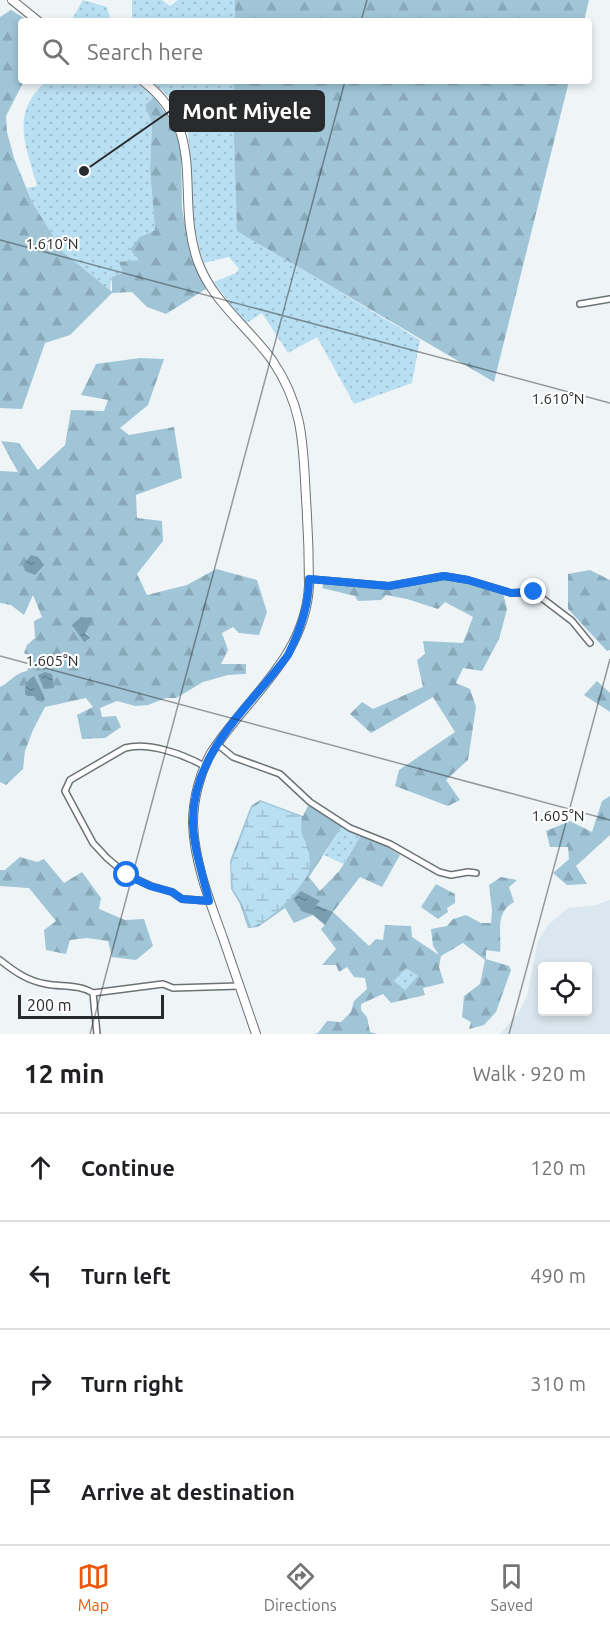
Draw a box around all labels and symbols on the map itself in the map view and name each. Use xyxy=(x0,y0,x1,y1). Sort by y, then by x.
callout: Mont Miyele xyxy=(170,91,324,131)
text: Mont Miyele xyxy=(182,98,312,123)
text: 1.610°N xyxy=(25,235,79,252)
text: 1.610°N xyxy=(531,390,585,407)
route end xyxy=(520,578,546,604)
text: 1.605°N xyxy=(25,652,79,669)
text: 1.605°N xyxy=(531,807,585,824)
route start xyxy=(113,861,139,887)
scale bar xyxy=(18,992,164,1019)

